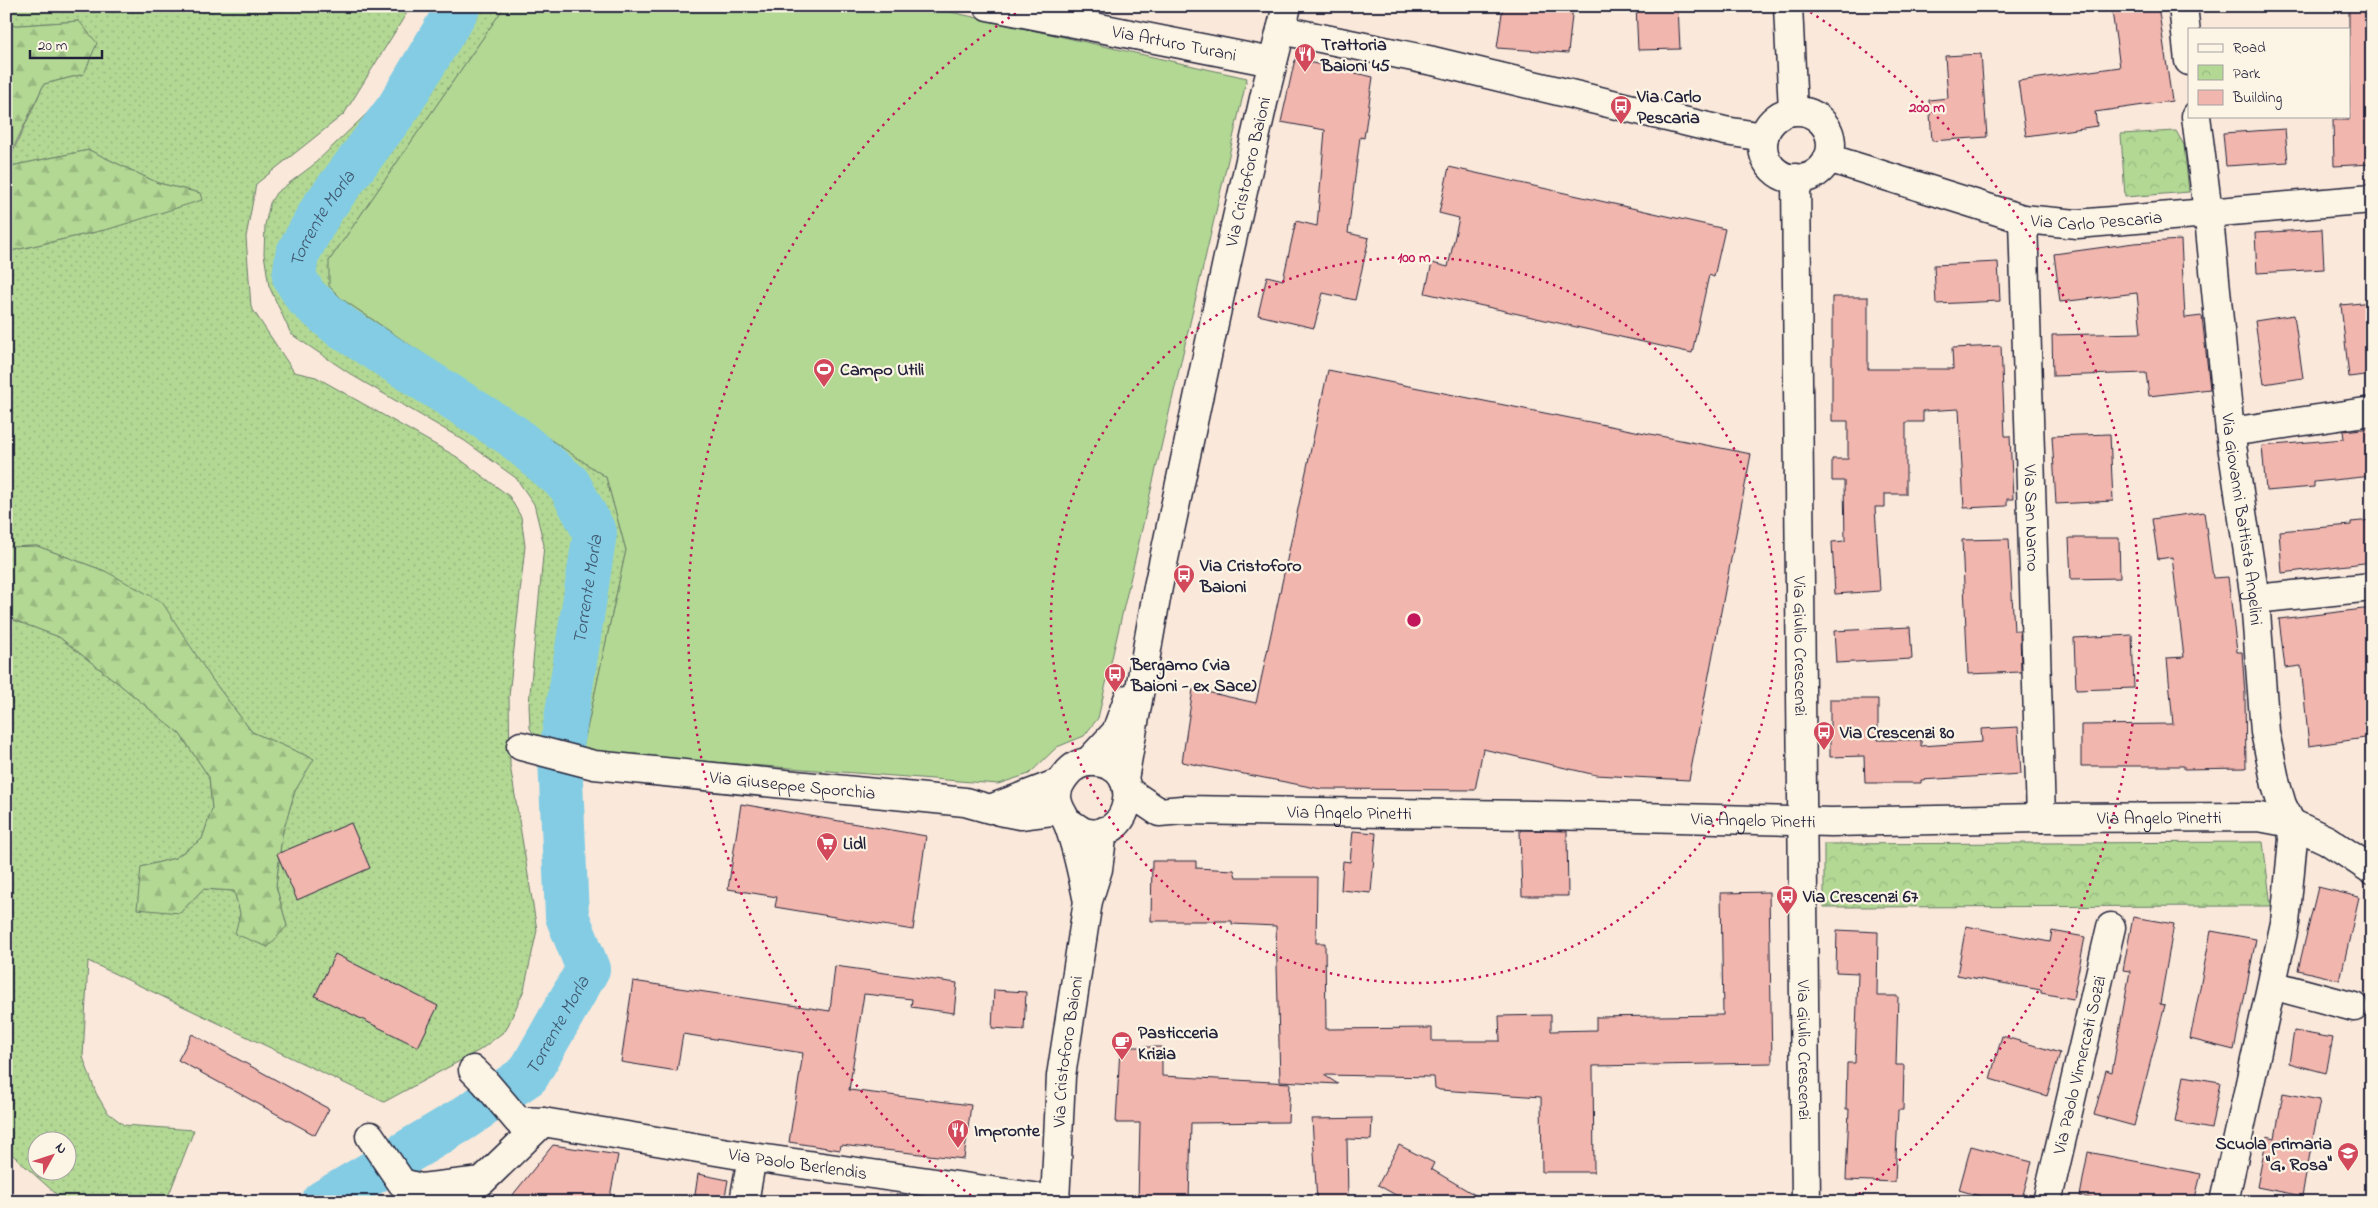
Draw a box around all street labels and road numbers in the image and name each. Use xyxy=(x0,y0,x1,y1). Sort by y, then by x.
street label: Via Arturo Turani xyxy=(1109,20,1238,70)
street label: Via Cristoforo Baioni xyxy=(1220,95,1279,250)
street label: Via Carlo Pescaria xyxy=(2028,206,2163,239)
street label: Via Giovanni Battista Angelini xyxy=(2213,411,2268,626)
street label: Via San Narno xyxy=(2015,463,2045,572)
street label: Via Giulio Crescenzi xyxy=(1785,575,1812,716)
street label: Via Giuseppe Sporchia xyxy=(707,765,877,808)
street label: Via Angelo Pinetti xyxy=(1286,800,1412,828)
street label: Via Angelo Pinetti xyxy=(2096,806,2222,834)
street label: Via Angelo Pinetti xyxy=(1690,807,1816,837)
street label: Via Paolo Vimercati Sozzi xyxy=(2047,973,2114,1158)
street label: Via Cristoforo Baioni xyxy=(1048,974,1091,1129)
street label: Via Giulio Crescenzi xyxy=(1789,979,1816,1120)
street label: Via Paolo Berlendis xyxy=(725,1142,869,1188)

